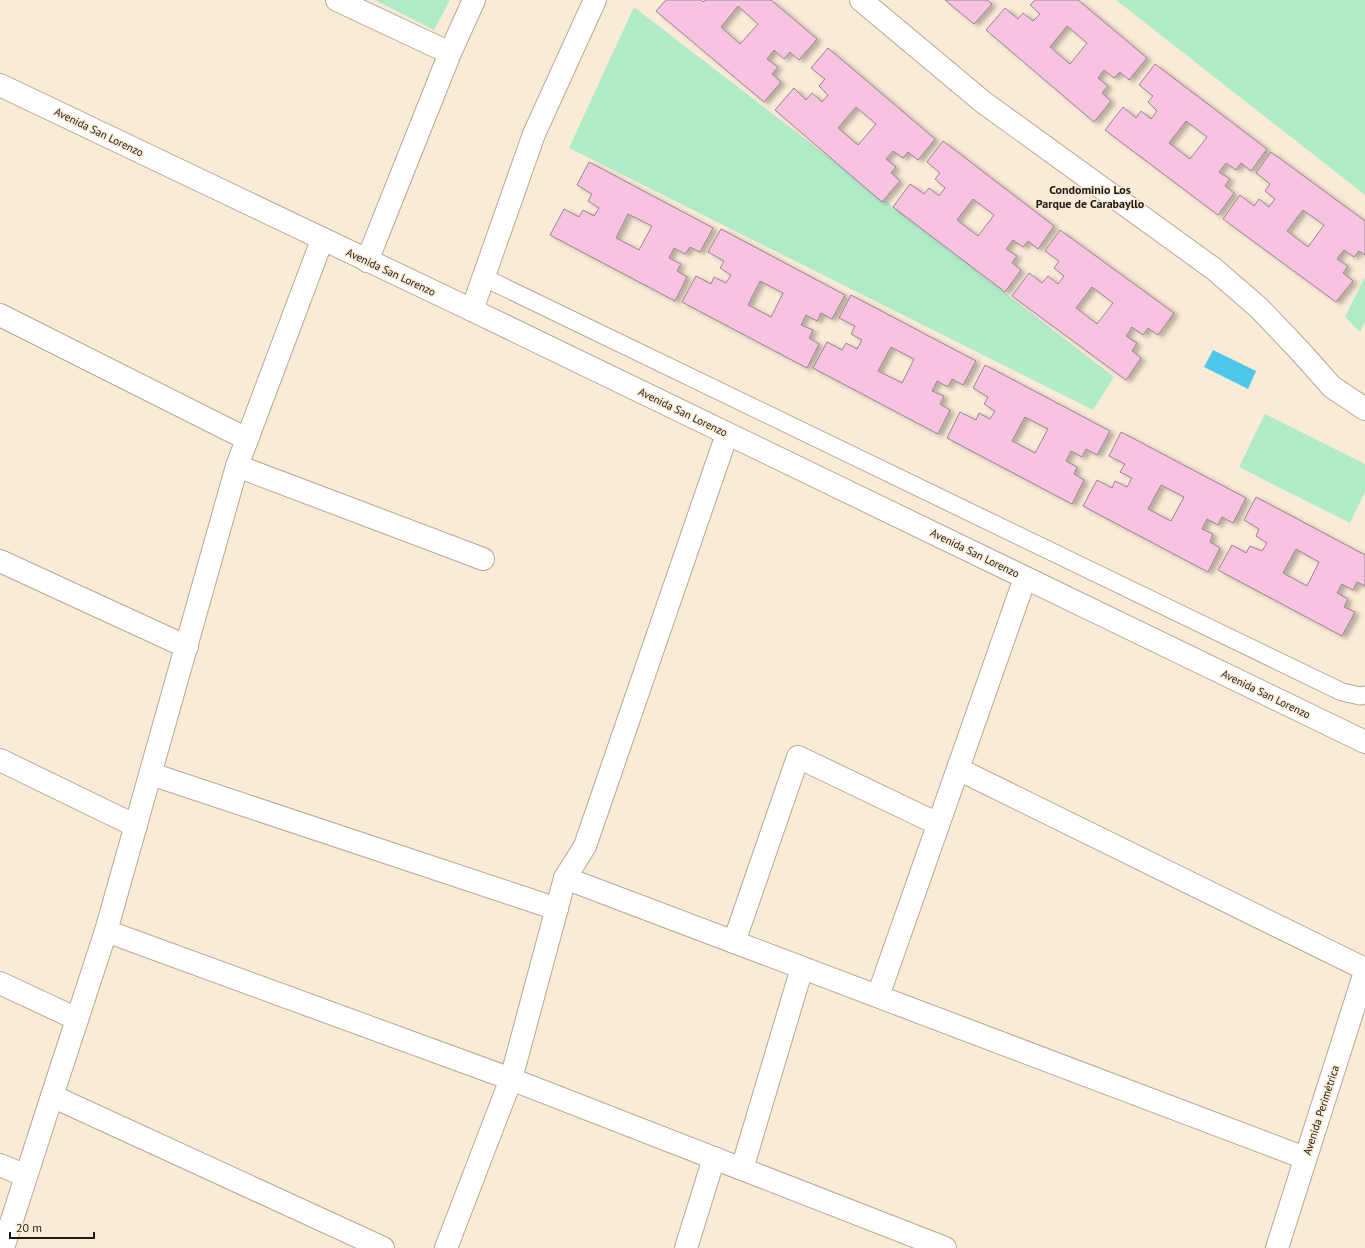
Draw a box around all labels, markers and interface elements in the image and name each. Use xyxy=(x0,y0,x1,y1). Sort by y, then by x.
street label: Avenida San Lorenzo xyxy=(52,104,146,160)
district label: Condominio Los Parque de Carabayllo xyxy=(1036,182,1145,211)
street label: Avenida San Lorenzo xyxy=(344,245,438,299)
street label: Avenida San Lorenzo xyxy=(636,384,730,440)
street label: Avenida San Lorenzo xyxy=(928,525,1022,581)
street label: Avenida San Lorenzo xyxy=(1219,666,1313,722)
street label: Avenida Perimétrica xyxy=(1300,1063,1342,1157)
scale bar xyxy=(10,1214,94,1240)
text: 20 m xyxy=(16,1220,42,1235)

